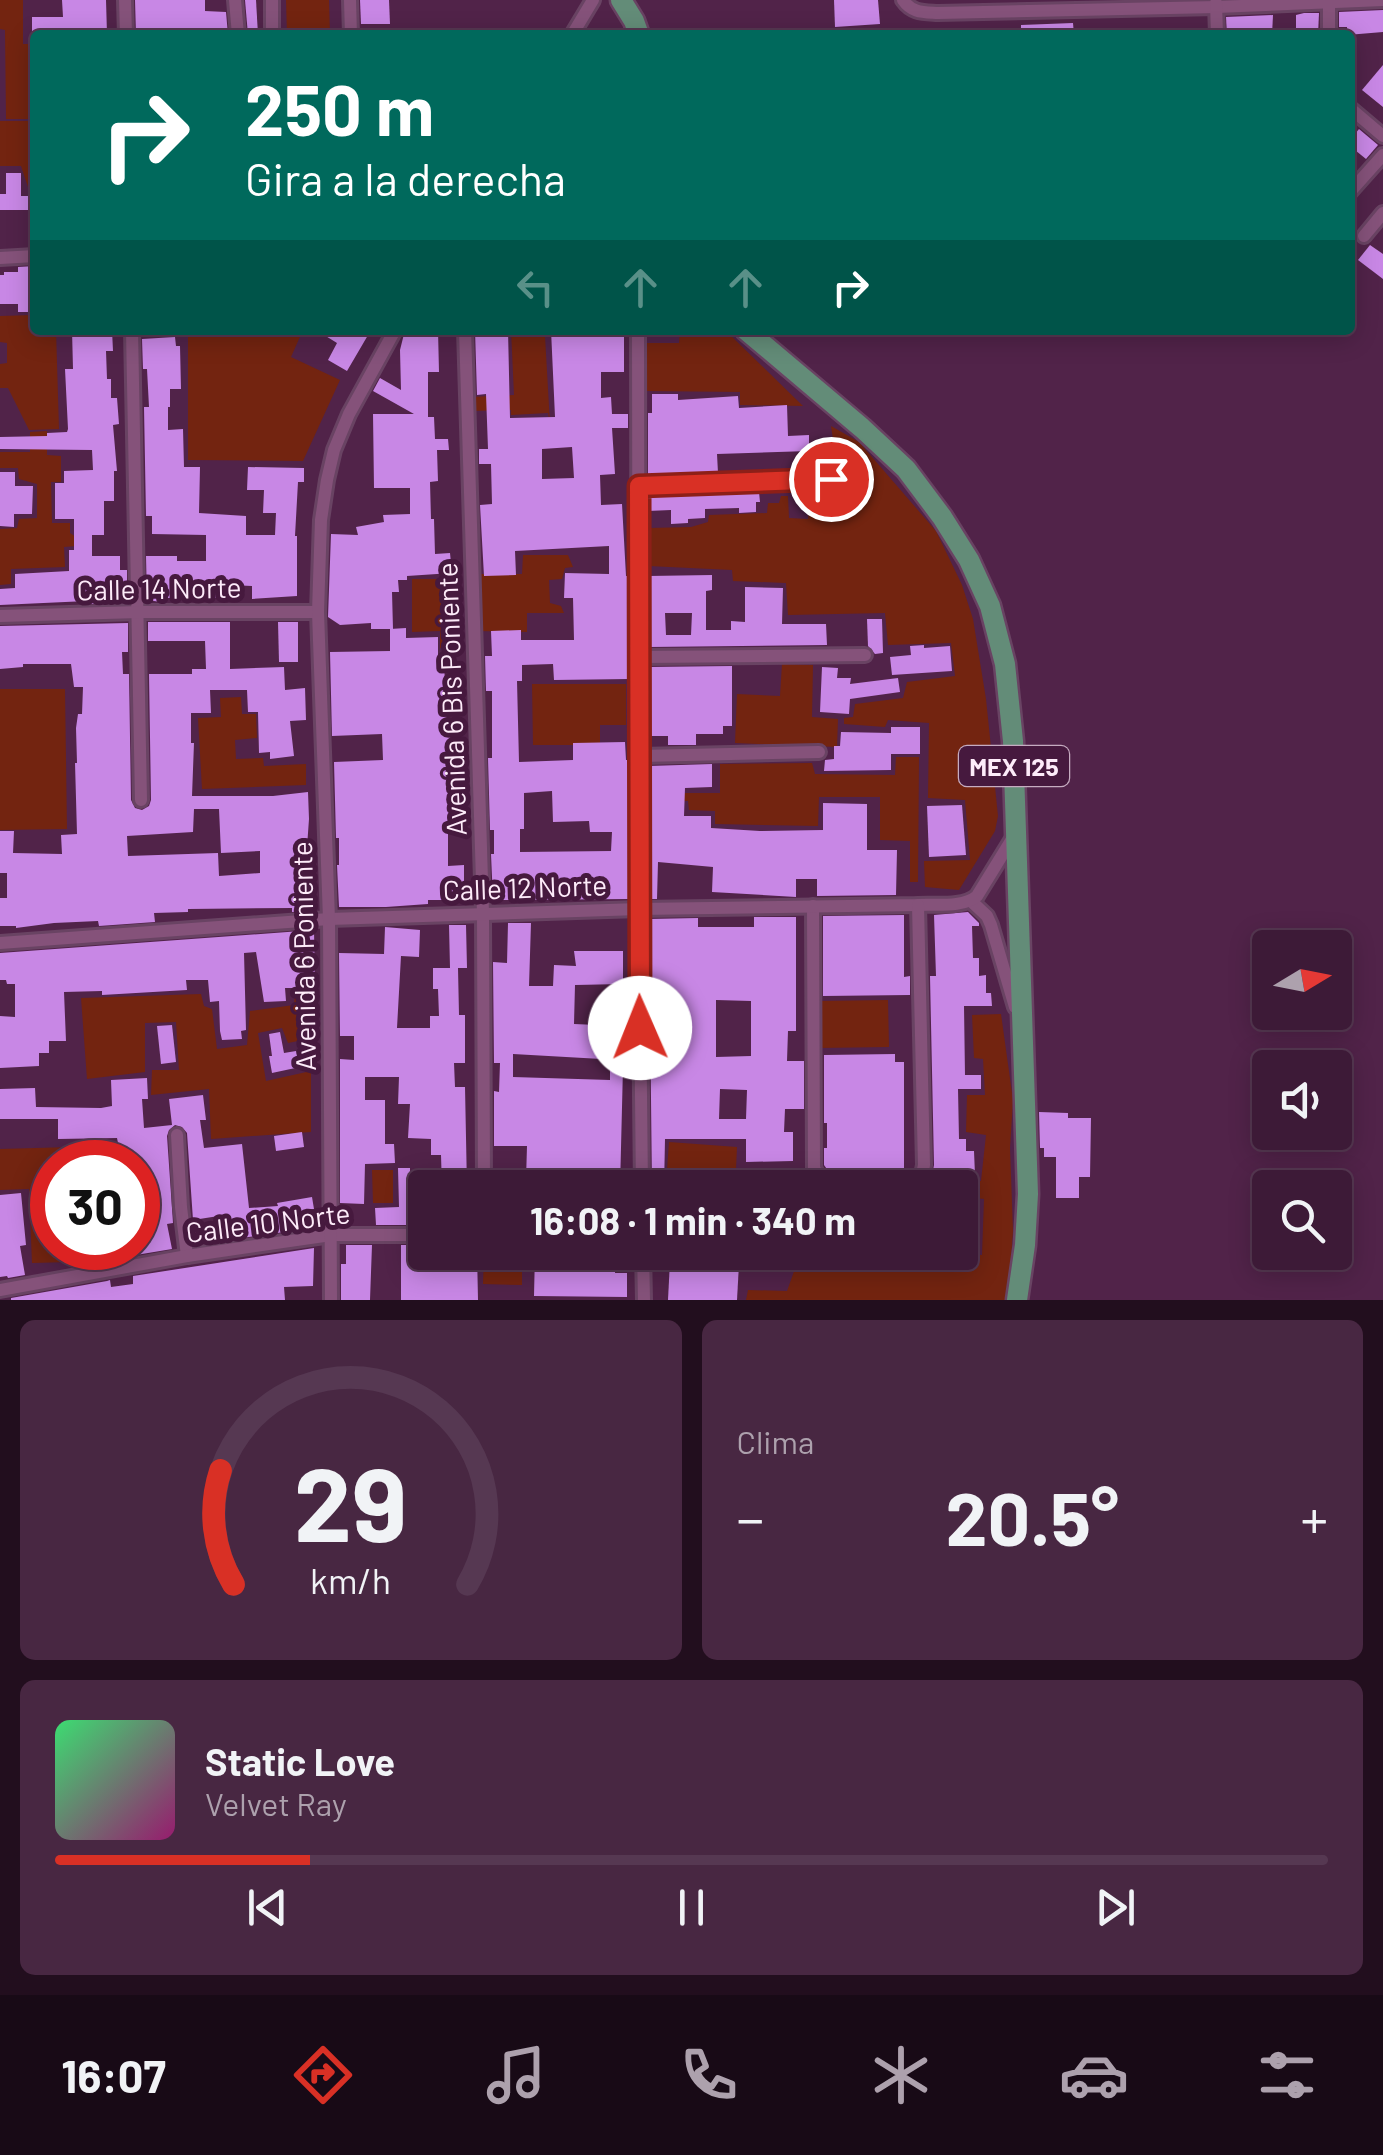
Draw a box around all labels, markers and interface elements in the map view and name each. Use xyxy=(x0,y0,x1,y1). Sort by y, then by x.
text: 250 m xyxy=(245,66,434,150)
icon: right xyxy=(80,70,210,200)
text: Gira a la derecha xyxy=(245,151,566,205)
icon: left xyxy=(508,260,563,315)
icon: ahead xyxy=(613,260,668,315)
icon: ahead xyxy=(718,260,773,315)
icon: right xyxy=(823,260,878,315)
pin xyxy=(789,437,874,522)
icon: arrive xyxy=(804,452,859,507)
street label: Avenida 6 Bis Poniente xyxy=(429,562,473,836)
street label: Calle 14 Norte xyxy=(76,570,242,606)
road number: MEX 125 xyxy=(959,746,1069,786)
street label: Avenida 6 Poniente xyxy=(284,841,322,1071)
street label: Calle 12 Norte xyxy=(442,867,608,907)
north arrow xyxy=(1252,930,1352,1030)
map controls xyxy=(1252,930,1352,1270)
position arrow xyxy=(588,976,692,1080)
button: sound xyxy=(1252,1050,1352,1150)
speed limit sign: 30 xyxy=(30,1140,160,1270)
button: search xyxy=(1252,1170,1352,1270)
street label: Calle 10 Norte xyxy=(184,1195,352,1249)
text: 16:08 · 1 min · 340 m xyxy=(530,1197,856,1243)
text: Clima xyxy=(737,1422,814,1460)
text: 29 xyxy=(294,1438,407,1563)
text: 20.5° xyxy=(945,1471,1119,1561)
text: − xyxy=(737,1484,764,1550)
text: + xyxy=(1300,1484,1328,1550)
text: km/h xyxy=(310,1558,391,1601)
text: Static Love xyxy=(205,1738,395,1784)
text: Velvet Ray xyxy=(205,1784,347,1822)
icon: previous xyxy=(240,1880,295,1935)
icon: pause xyxy=(664,1880,719,1935)
icon: next xyxy=(1088,1880,1143,1935)
icon: directions xyxy=(288,2040,358,2110)
icon: music xyxy=(481,2040,551,2110)
icon: phone xyxy=(674,2040,744,2110)
icon: climate xyxy=(866,2040,936,2110)
icon: car xyxy=(1059,2040,1129,2110)
icon: filters xyxy=(1252,2040,1322,2110)
text: 16:07 xyxy=(61,2048,166,2102)

